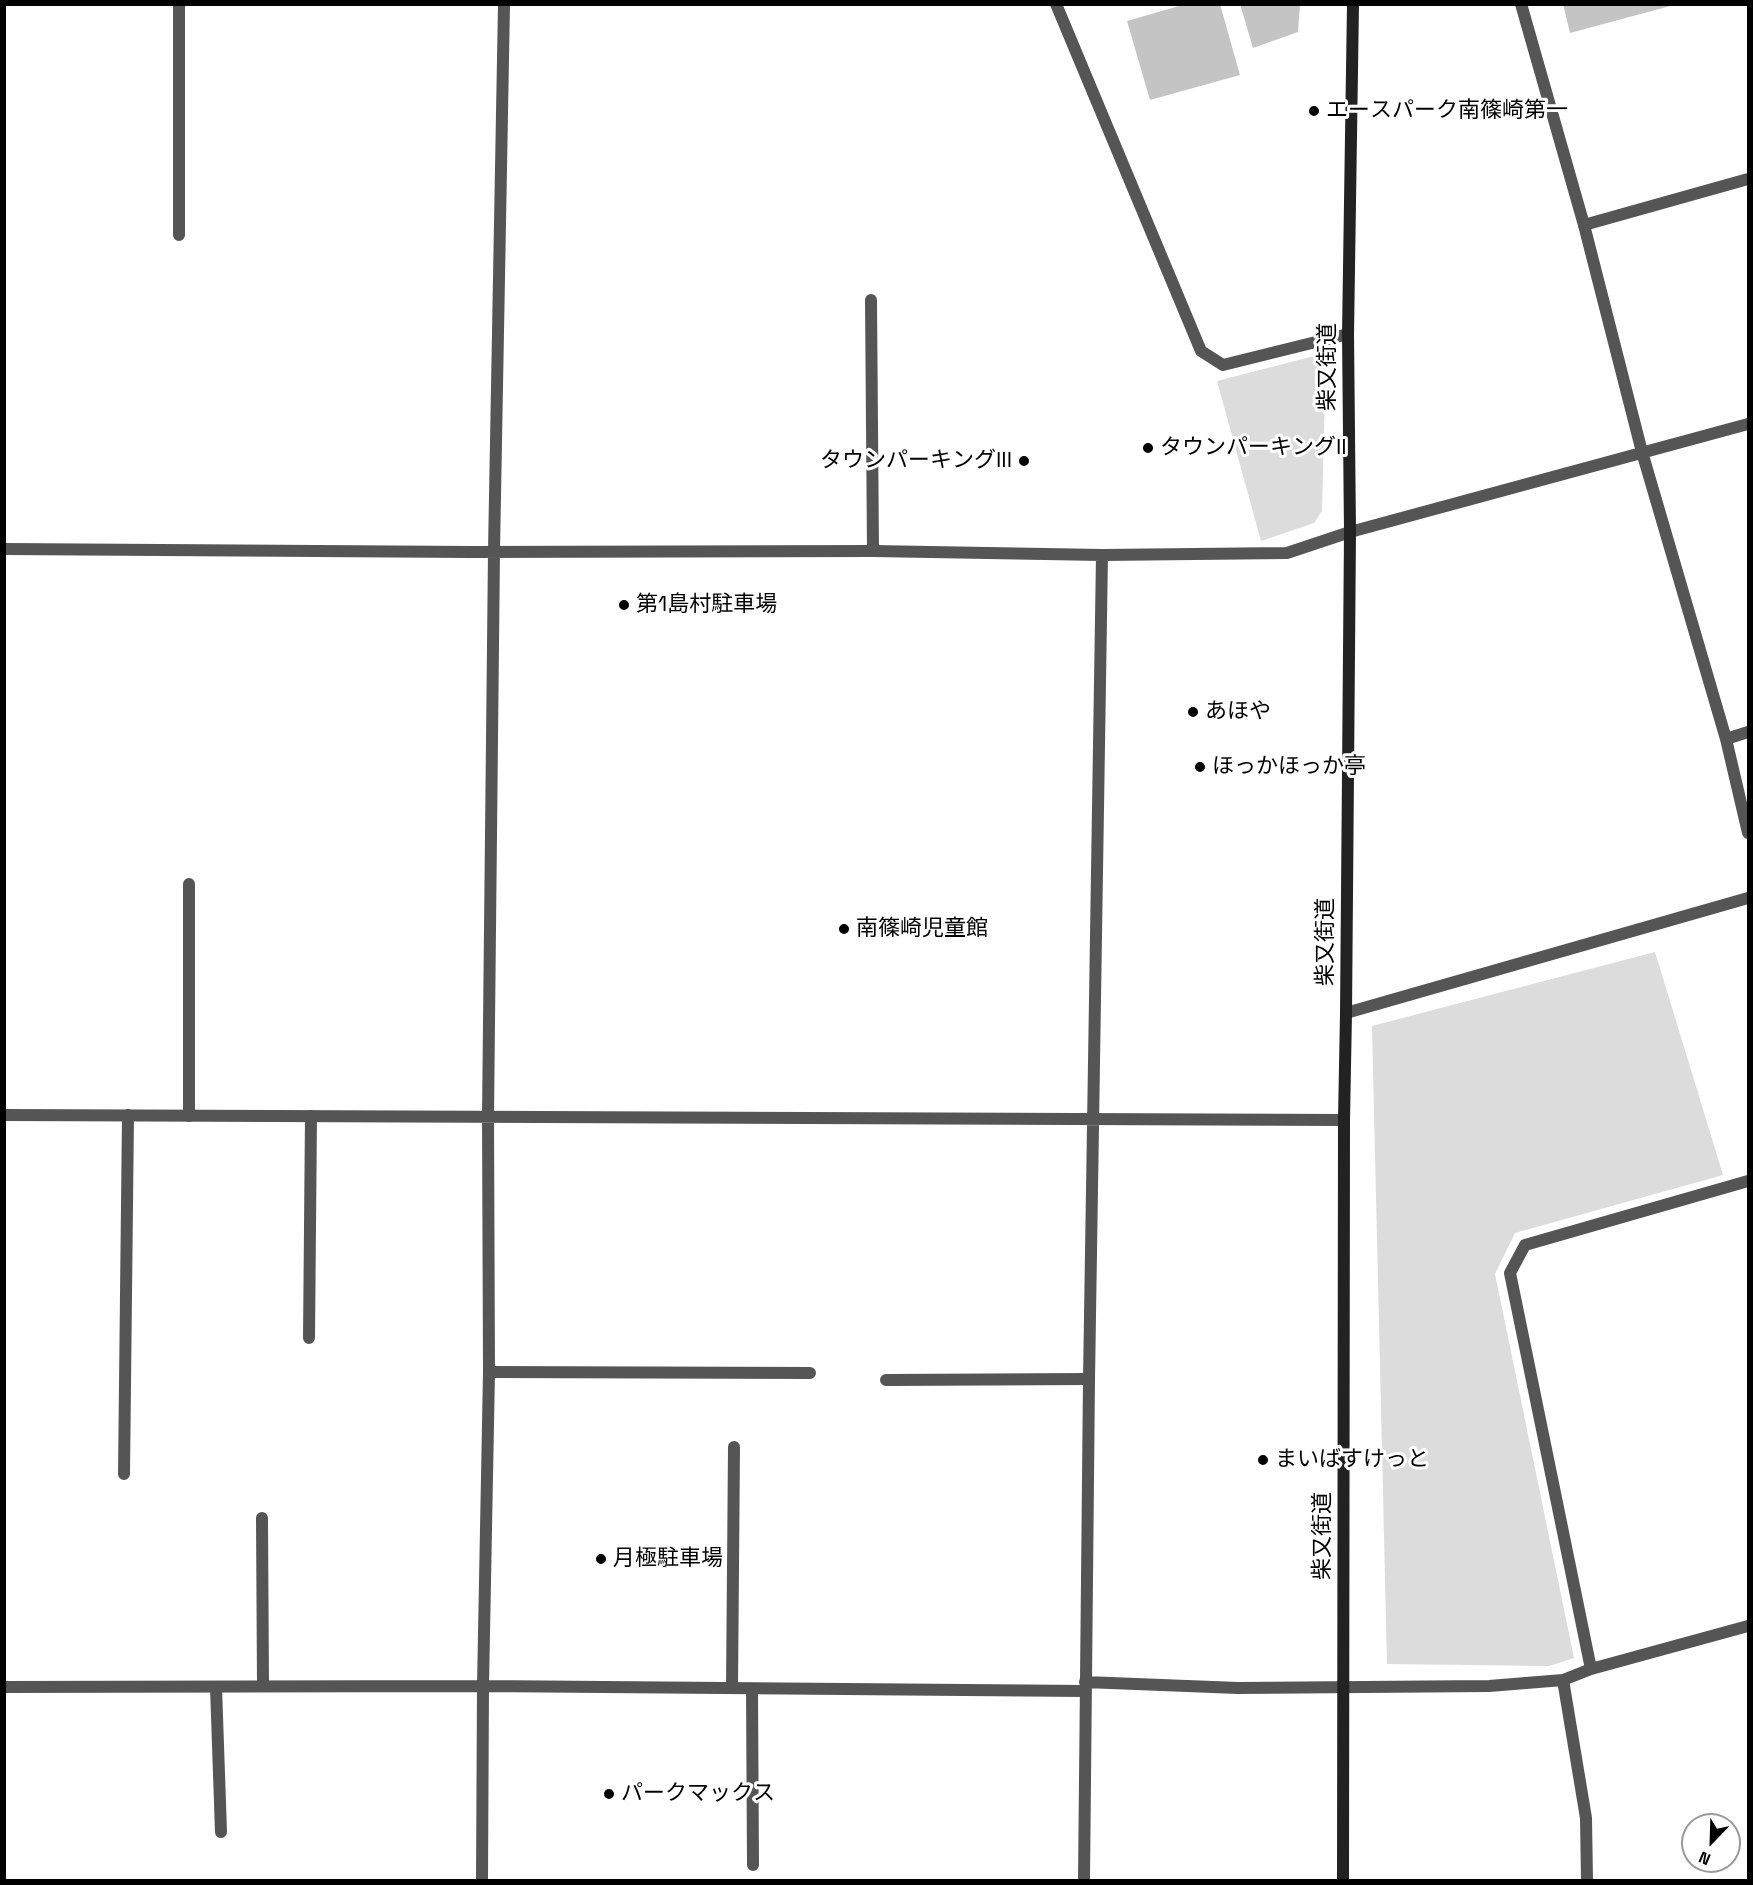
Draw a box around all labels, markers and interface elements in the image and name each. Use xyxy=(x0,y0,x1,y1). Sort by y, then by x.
place label: エースパーク南篠崎第一 xyxy=(1326,98,1568,124)
marker: エースパーク南篠崎第一 xyxy=(1307,104,1321,118)
street label: 柴又街道 xyxy=(1315,323,1341,411)
place label: タウンパーキングII xyxy=(1160,435,1347,461)
marker: タウンパーキングII xyxy=(1141,441,1155,455)
place label: タウンパーキングIII xyxy=(820,448,1012,474)
marker: タウンパーキングIII xyxy=(1017,454,1031,468)
place label: 第1島村駐車場 xyxy=(636,592,777,618)
marker: 第1島村駐車場 xyxy=(617,598,631,612)
place label: あほや xyxy=(1205,699,1271,725)
marker: あほや xyxy=(1186,705,1200,719)
place label: ほっかほっか亭 xyxy=(1212,754,1366,780)
marker: ほっかほっか亭 xyxy=(1193,760,1207,774)
street label: 柴又街道 xyxy=(1313,898,1339,986)
place label: 南篠崎児童館 xyxy=(856,916,988,942)
marker: 南篠崎児童館 xyxy=(837,922,851,936)
place label: まいばすけっと xyxy=(1275,1447,1429,1473)
marker: まいばすけっと xyxy=(1256,1453,1270,1467)
street label: 柴又街道 xyxy=(1310,1492,1336,1580)
place label: 月極駐車場 xyxy=(613,1546,723,1572)
marker: 月極駐車場 xyxy=(594,1552,608,1566)
place label: パークマックス xyxy=(621,1781,775,1807)
marker: パークマックス xyxy=(602,1787,616,1801)
north arrow xyxy=(1681,1813,1741,1873)
text: N xyxy=(1696,1846,1714,1870)

